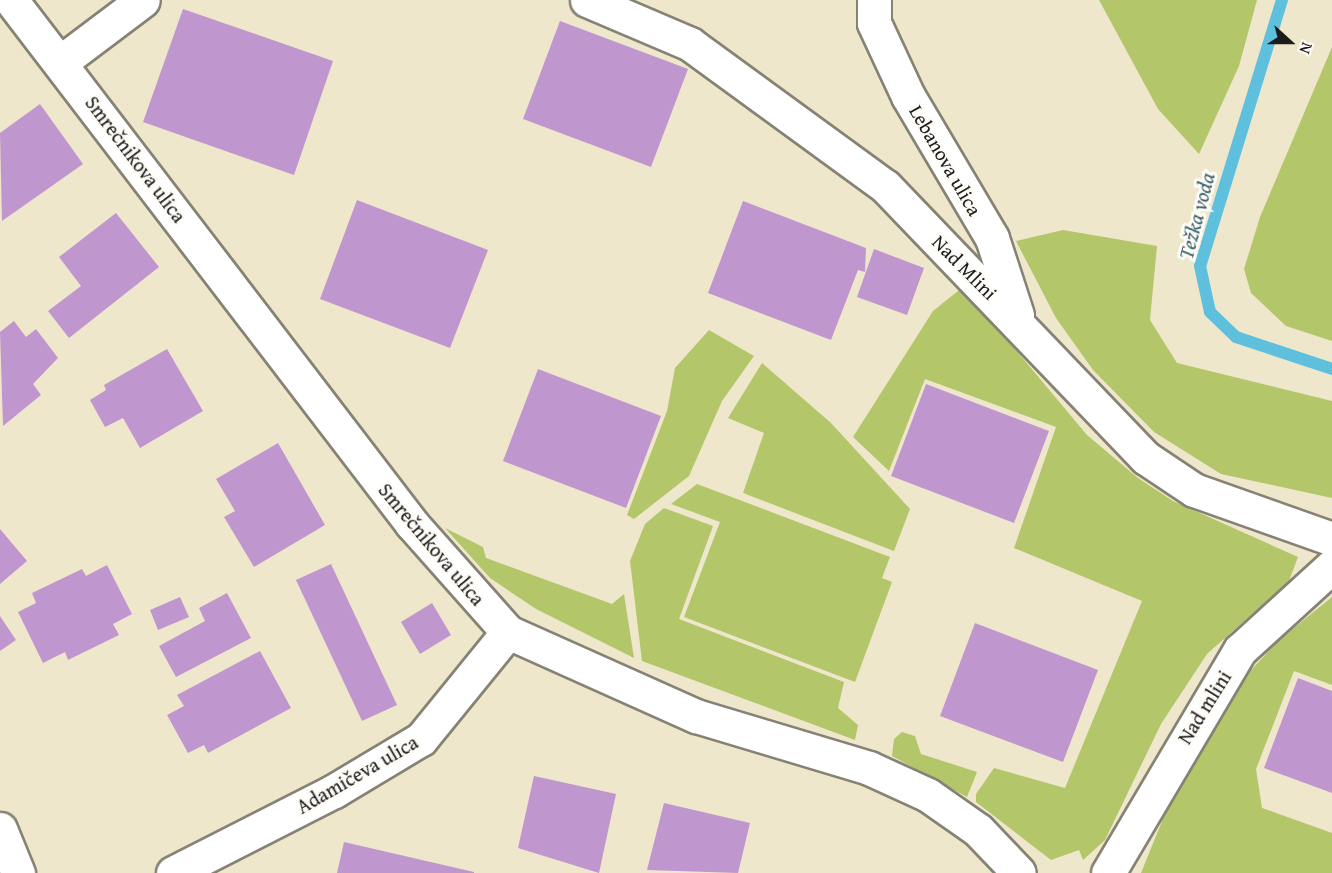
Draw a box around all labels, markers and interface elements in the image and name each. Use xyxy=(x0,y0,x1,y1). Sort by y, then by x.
north arrow xyxy=(1260,12,1320,72)
text: N xyxy=(1294,39,1320,58)
street label: Smrečnikova ulica xyxy=(81,91,191,227)
street label: Lebanova ulica xyxy=(905,100,987,220)
water label: Težka voda xyxy=(1173,170,1221,262)
street label: Nad Mlini xyxy=(927,229,1003,305)
street label: Smrečnikova ulica xyxy=(374,478,490,610)
street label: Nad mlini xyxy=(1172,666,1236,748)
street label: Adamičeva ulica xyxy=(292,730,422,818)

